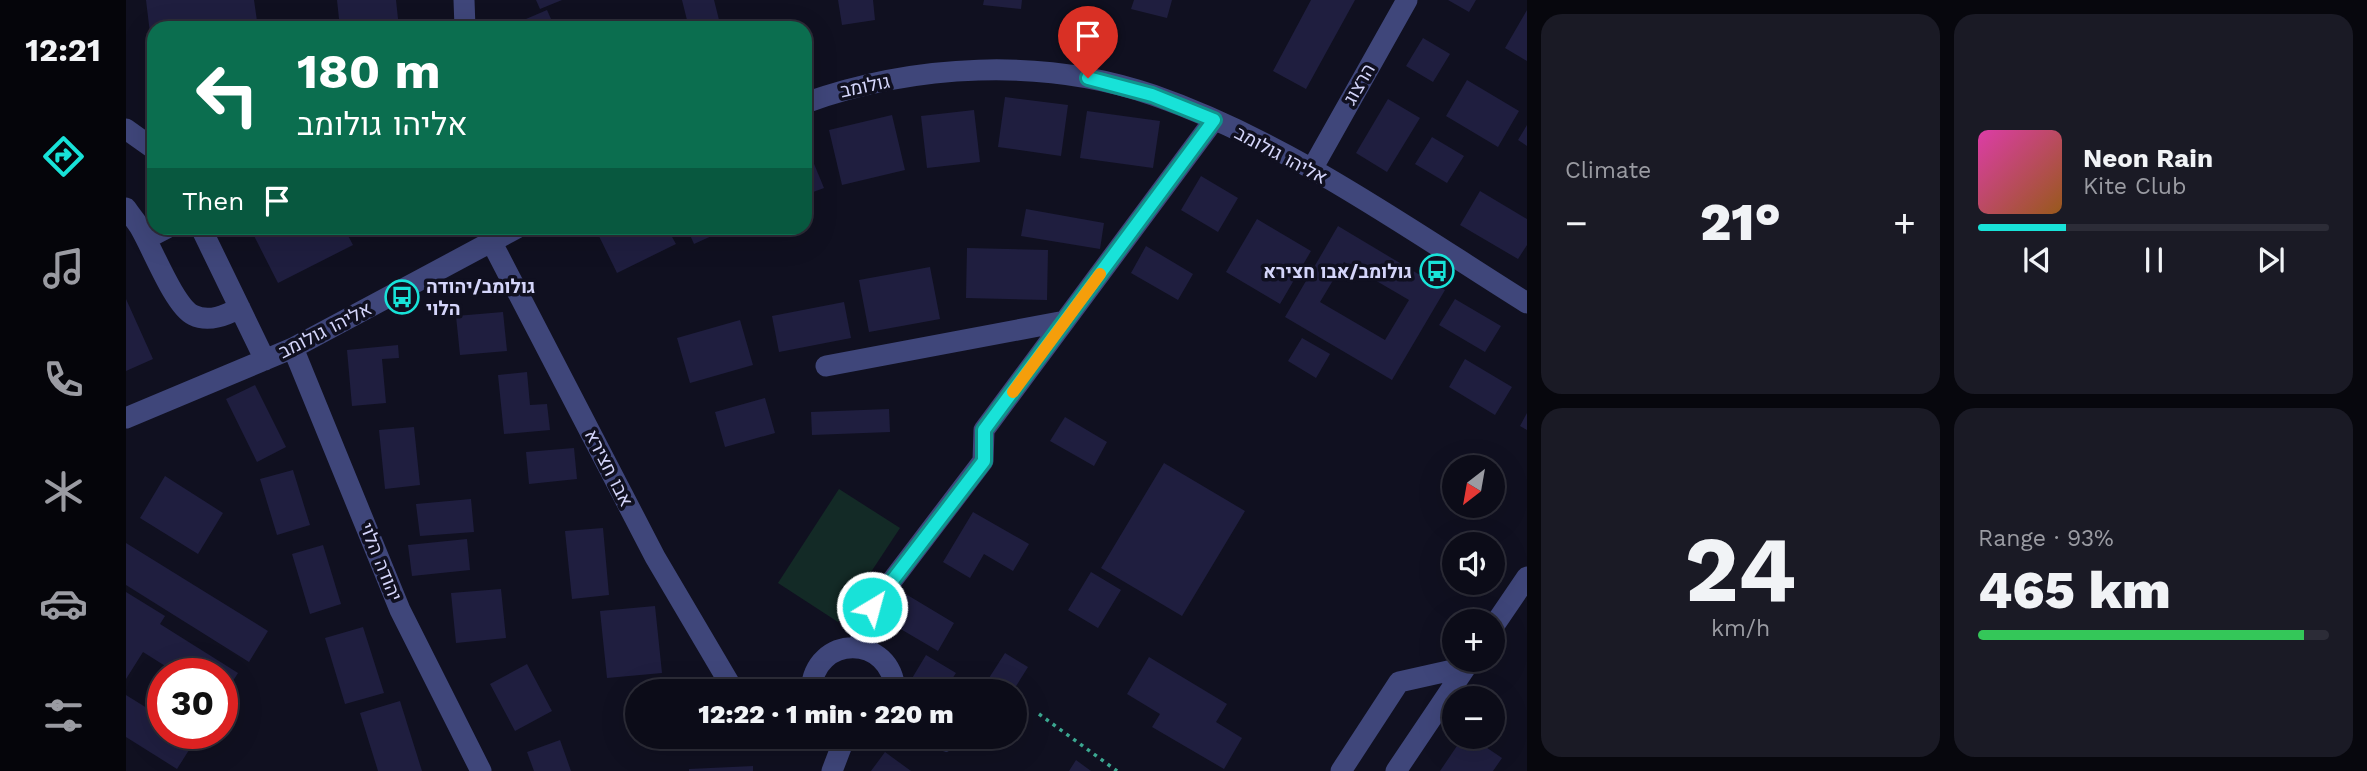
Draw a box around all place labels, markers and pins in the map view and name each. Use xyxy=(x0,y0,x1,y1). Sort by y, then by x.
pin xyxy=(1058,6,1118,78)
bus stop icon: גולומב/אבו חצירא xyxy=(1418,252,1456,290)
place label: גולומב/אבו חצירא xyxy=(1263,260,1412,283)
place label: גולומב/יהודה הלוי xyxy=(426,275,535,320)
bus stop icon: גולומב/יהודה הלוי xyxy=(383,278,421,316)

